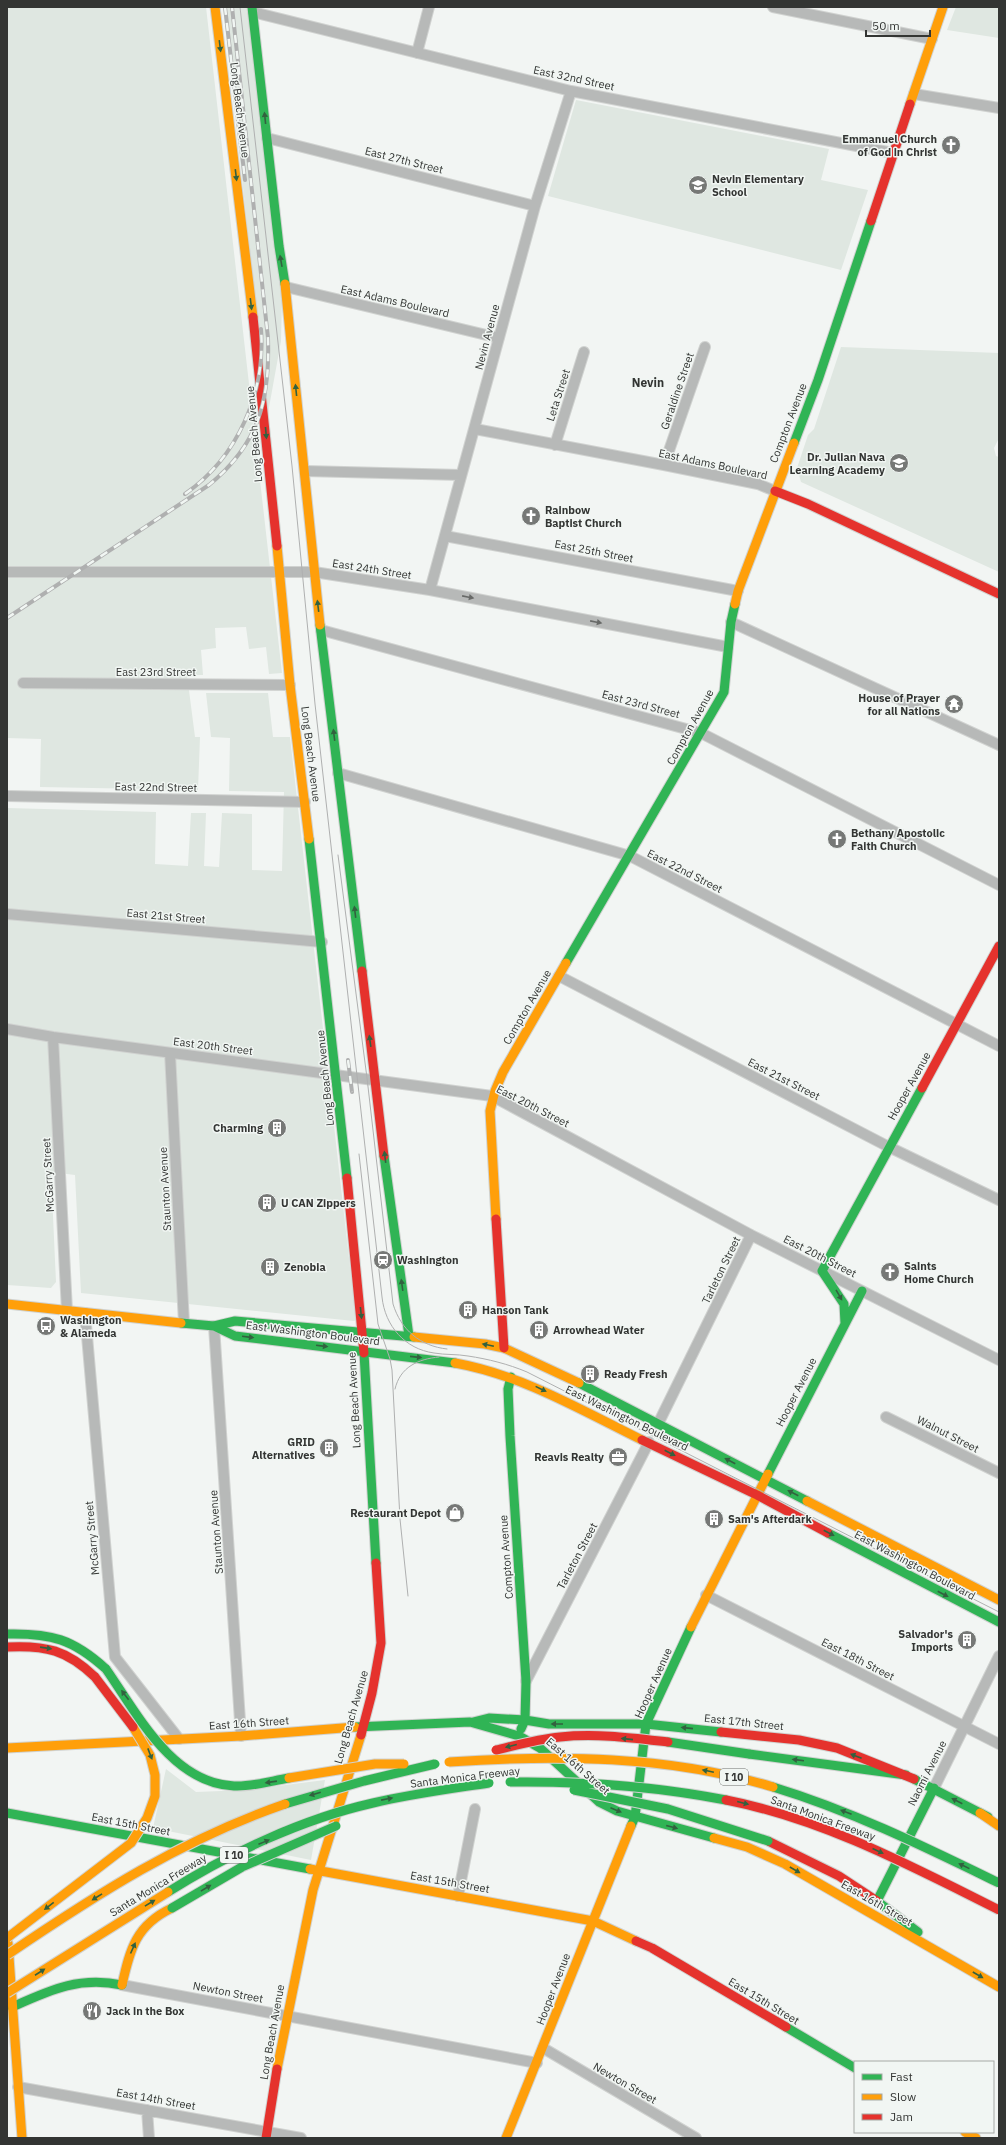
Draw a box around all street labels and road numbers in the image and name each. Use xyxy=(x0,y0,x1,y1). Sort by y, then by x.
street label: Long Beach Avenue xyxy=(227,61,253,159)
street label: East 32nd Street xyxy=(532,63,616,93)
street label: East 27th Street xyxy=(363,144,445,177)
street label: East Adams Boulevard xyxy=(339,282,451,320)
street label: Nevin Avenue xyxy=(472,303,502,371)
street label: Geraldine Street xyxy=(657,350,697,431)
street label: Leta Street xyxy=(543,367,573,423)
street label: Compton Avenue xyxy=(766,381,810,465)
street label: Long Beach Avenue xyxy=(243,385,265,483)
street label: East Adams Boulevard xyxy=(657,446,769,482)
street label: East 25th Street xyxy=(553,536,635,566)
street label: East 24th Street xyxy=(331,556,413,582)
street label: East 23rd Street xyxy=(116,665,196,679)
street label: East 23rd Street xyxy=(600,687,682,721)
street label: Compton Avenue xyxy=(663,687,717,767)
street label: Long Beach Avenue xyxy=(298,705,324,803)
street label: East 22nd Street xyxy=(115,779,198,795)
street label: East 22nd Street xyxy=(645,846,725,896)
street label: East 21st Street xyxy=(126,906,206,926)
street label: Compton Avenue xyxy=(500,967,554,1047)
street label: Long Beach Avenue xyxy=(313,1029,337,1127)
street label: East 20th Street xyxy=(172,1034,254,1058)
street label: Hooper Avenue xyxy=(884,1049,934,1123)
street label: East 21st Street xyxy=(746,1055,823,1103)
street label: East 20th Street xyxy=(494,1082,572,1130)
street label: McGarry Street xyxy=(39,1137,57,1213)
street label: Staunton Avenue xyxy=(156,1147,174,1231)
street label: East 20th Street xyxy=(781,1232,859,1280)
street label: Tarleton Street xyxy=(699,1234,743,1306)
street label: East Washington Boulevard xyxy=(245,1318,381,1348)
street label: Long Beach Avenue xyxy=(344,1351,364,1449)
street label: Hooper Avenue xyxy=(773,1355,819,1429)
street label: East Washington Boulevard xyxy=(563,1382,691,1454)
street label: Walnut Street xyxy=(915,1412,981,1456)
street label: Staunton Avenue xyxy=(206,1490,226,1574)
street label: McGarry Street xyxy=(82,1500,102,1576)
street label: Compton Avenue xyxy=(496,1514,516,1600)
street label: Tarleton Street xyxy=(554,1520,600,1592)
street label: East Washington Boulevard xyxy=(852,1527,978,1603)
street label: East 18th Street xyxy=(819,1635,897,1683)
street label: Hooper Avenue xyxy=(631,1645,675,1721)
street label: Long Beach Avenue xyxy=(331,1669,371,1765)
street label: East 17th Street xyxy=(703,1711,785,1733)
street label: East 16th Street xyxy=(209,1713,290,1733)
street label: East 16th Street xyxy=(543,1734,613,1798)
street label: Naomi Avenue xyxy=(905,1738,949,1808)
street label: Santa Monica Freeway xyxy=(409,1763,521,1791)
road number: I 10 xyxy=(720,1769,748,1785)
street label: Santa Monica Freeway xyxy=(769,1793,878,1844)
street label: East 15th Street xyxy=(90,1809,172,1839)
road number: I 10 xyxy=(220,1847,248,1863)
street label: Santa Monica Freeway xyxy=(107,1850,209,1919)
street label: East 15th Street xyxy=(409,1868,491,1896)
street label: East 16th Street xyxy=(839,1877,915,1929)
street label: Hooper Avenue xyxy=(533,1951,573,2027)
street label: East 15th Street xyxy=(726,1974,802,2028)
street label: Newton Street xyxy=(192,1978,264,2006)
street label: Long Beach Avenue xyxy=(257,1983,287,2081)
street label: Newton Street xyxy=(591,2059,659,2107)
street label: East 14th Street xyxy=(115,2085,197,2113)

